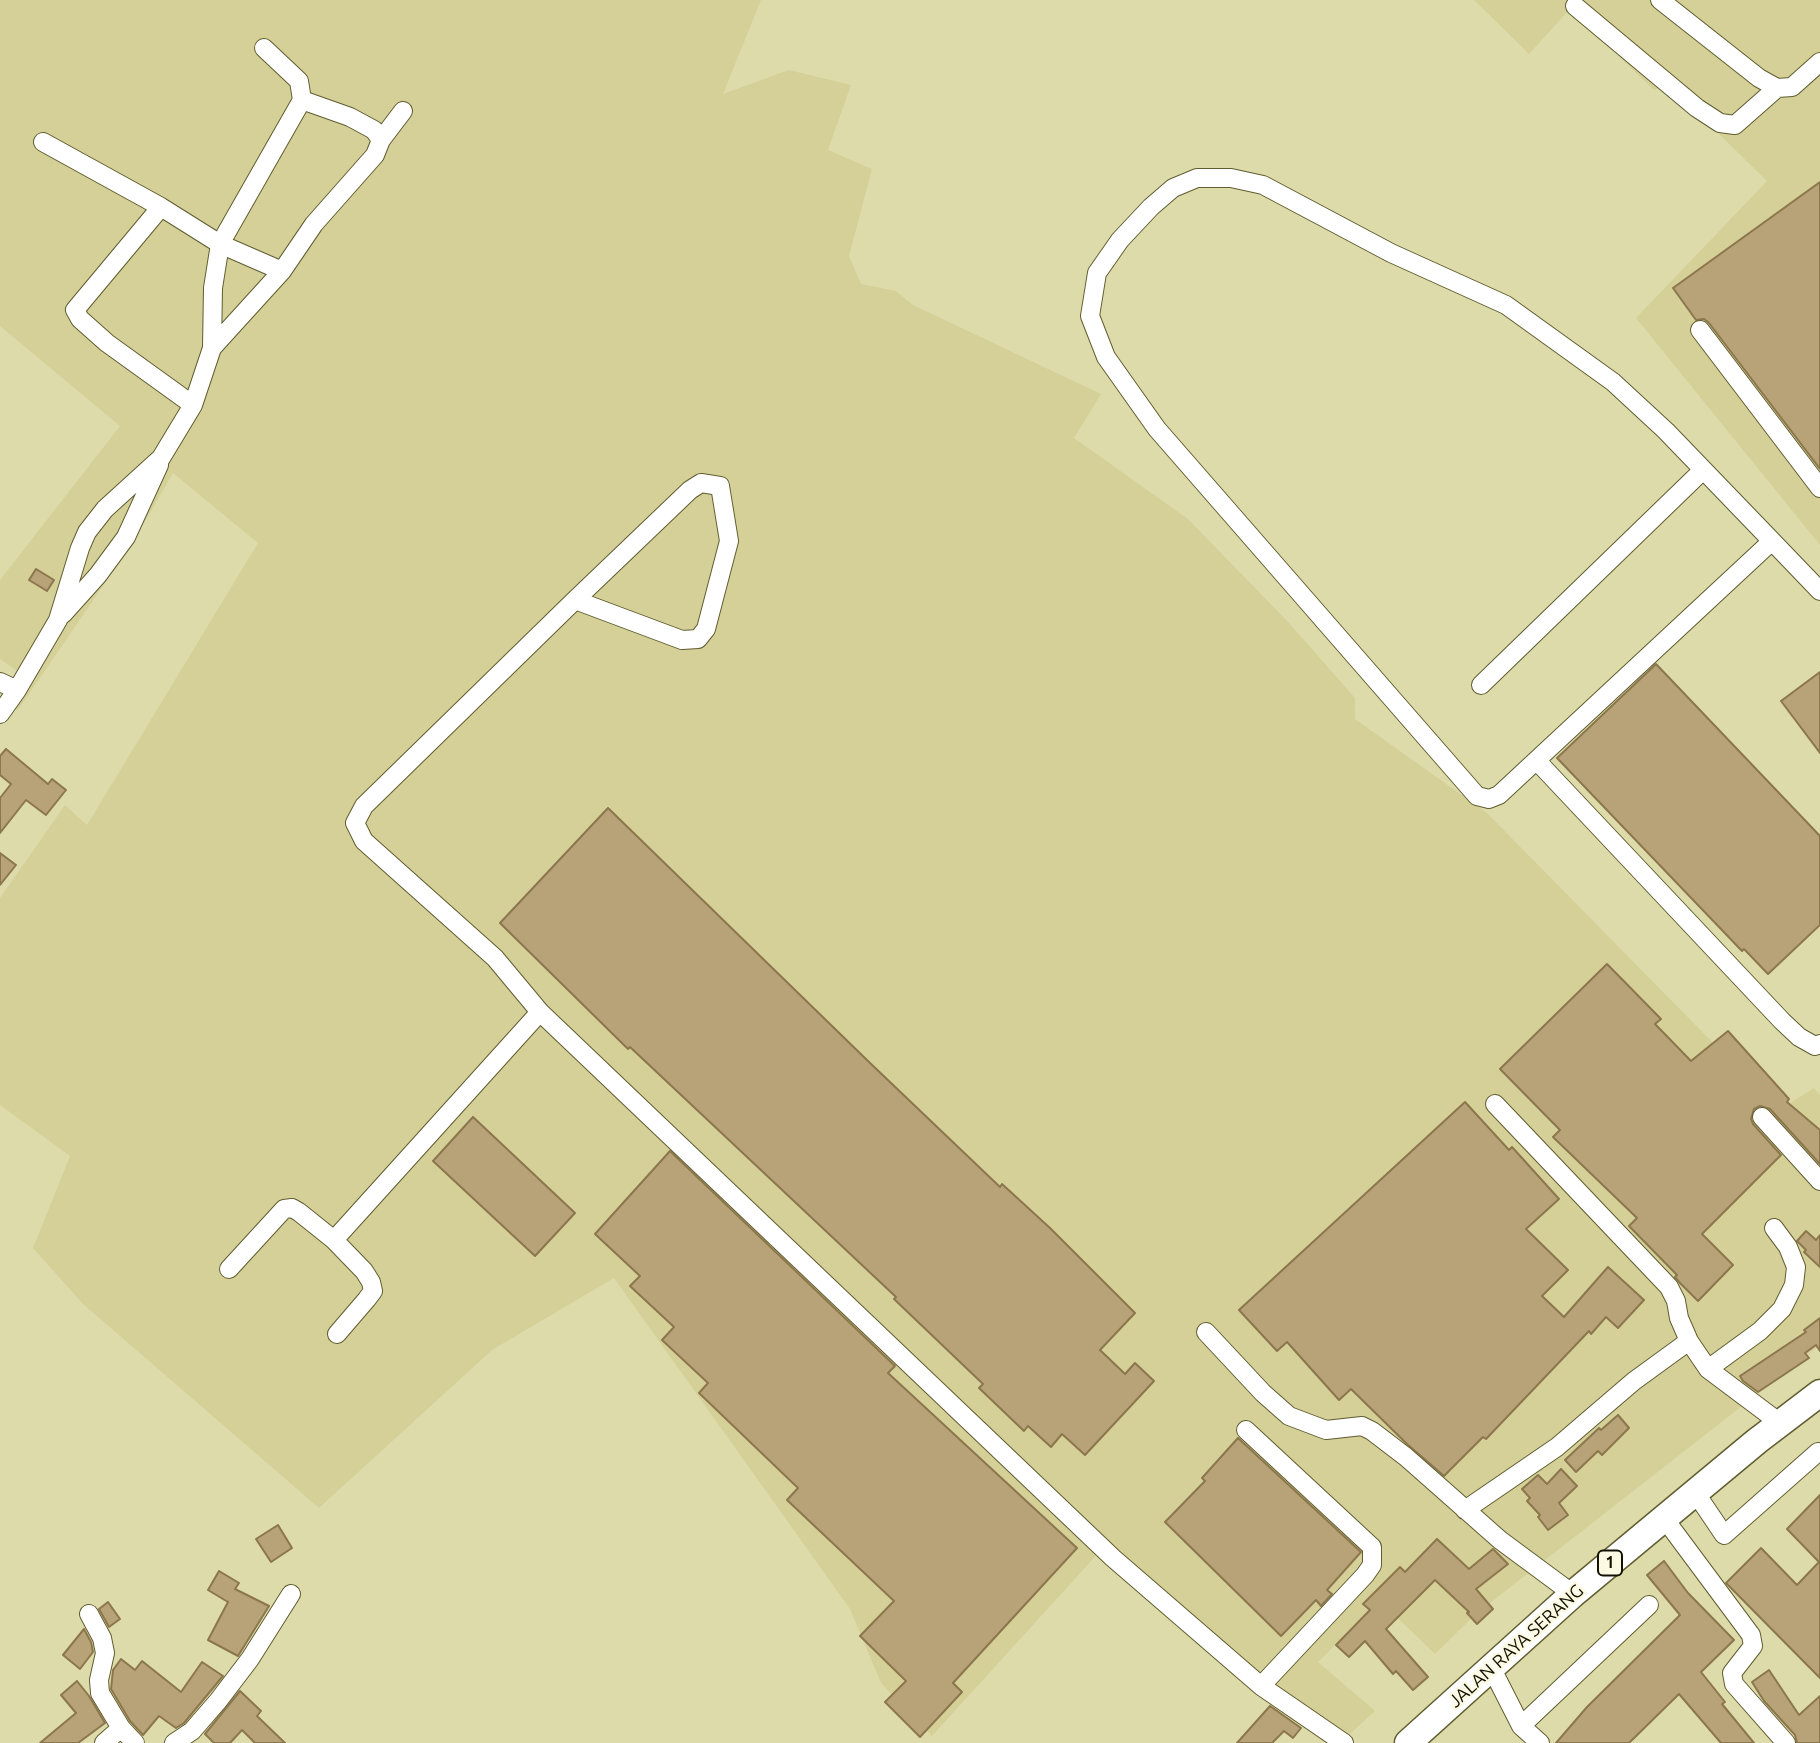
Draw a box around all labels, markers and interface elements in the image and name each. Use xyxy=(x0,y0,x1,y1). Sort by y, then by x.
road number: 1 xyxy=(1598,1550,1622,1576)
street label: JALAN RAYA SERANG xyxy=(1444,1580,1588,1712)

